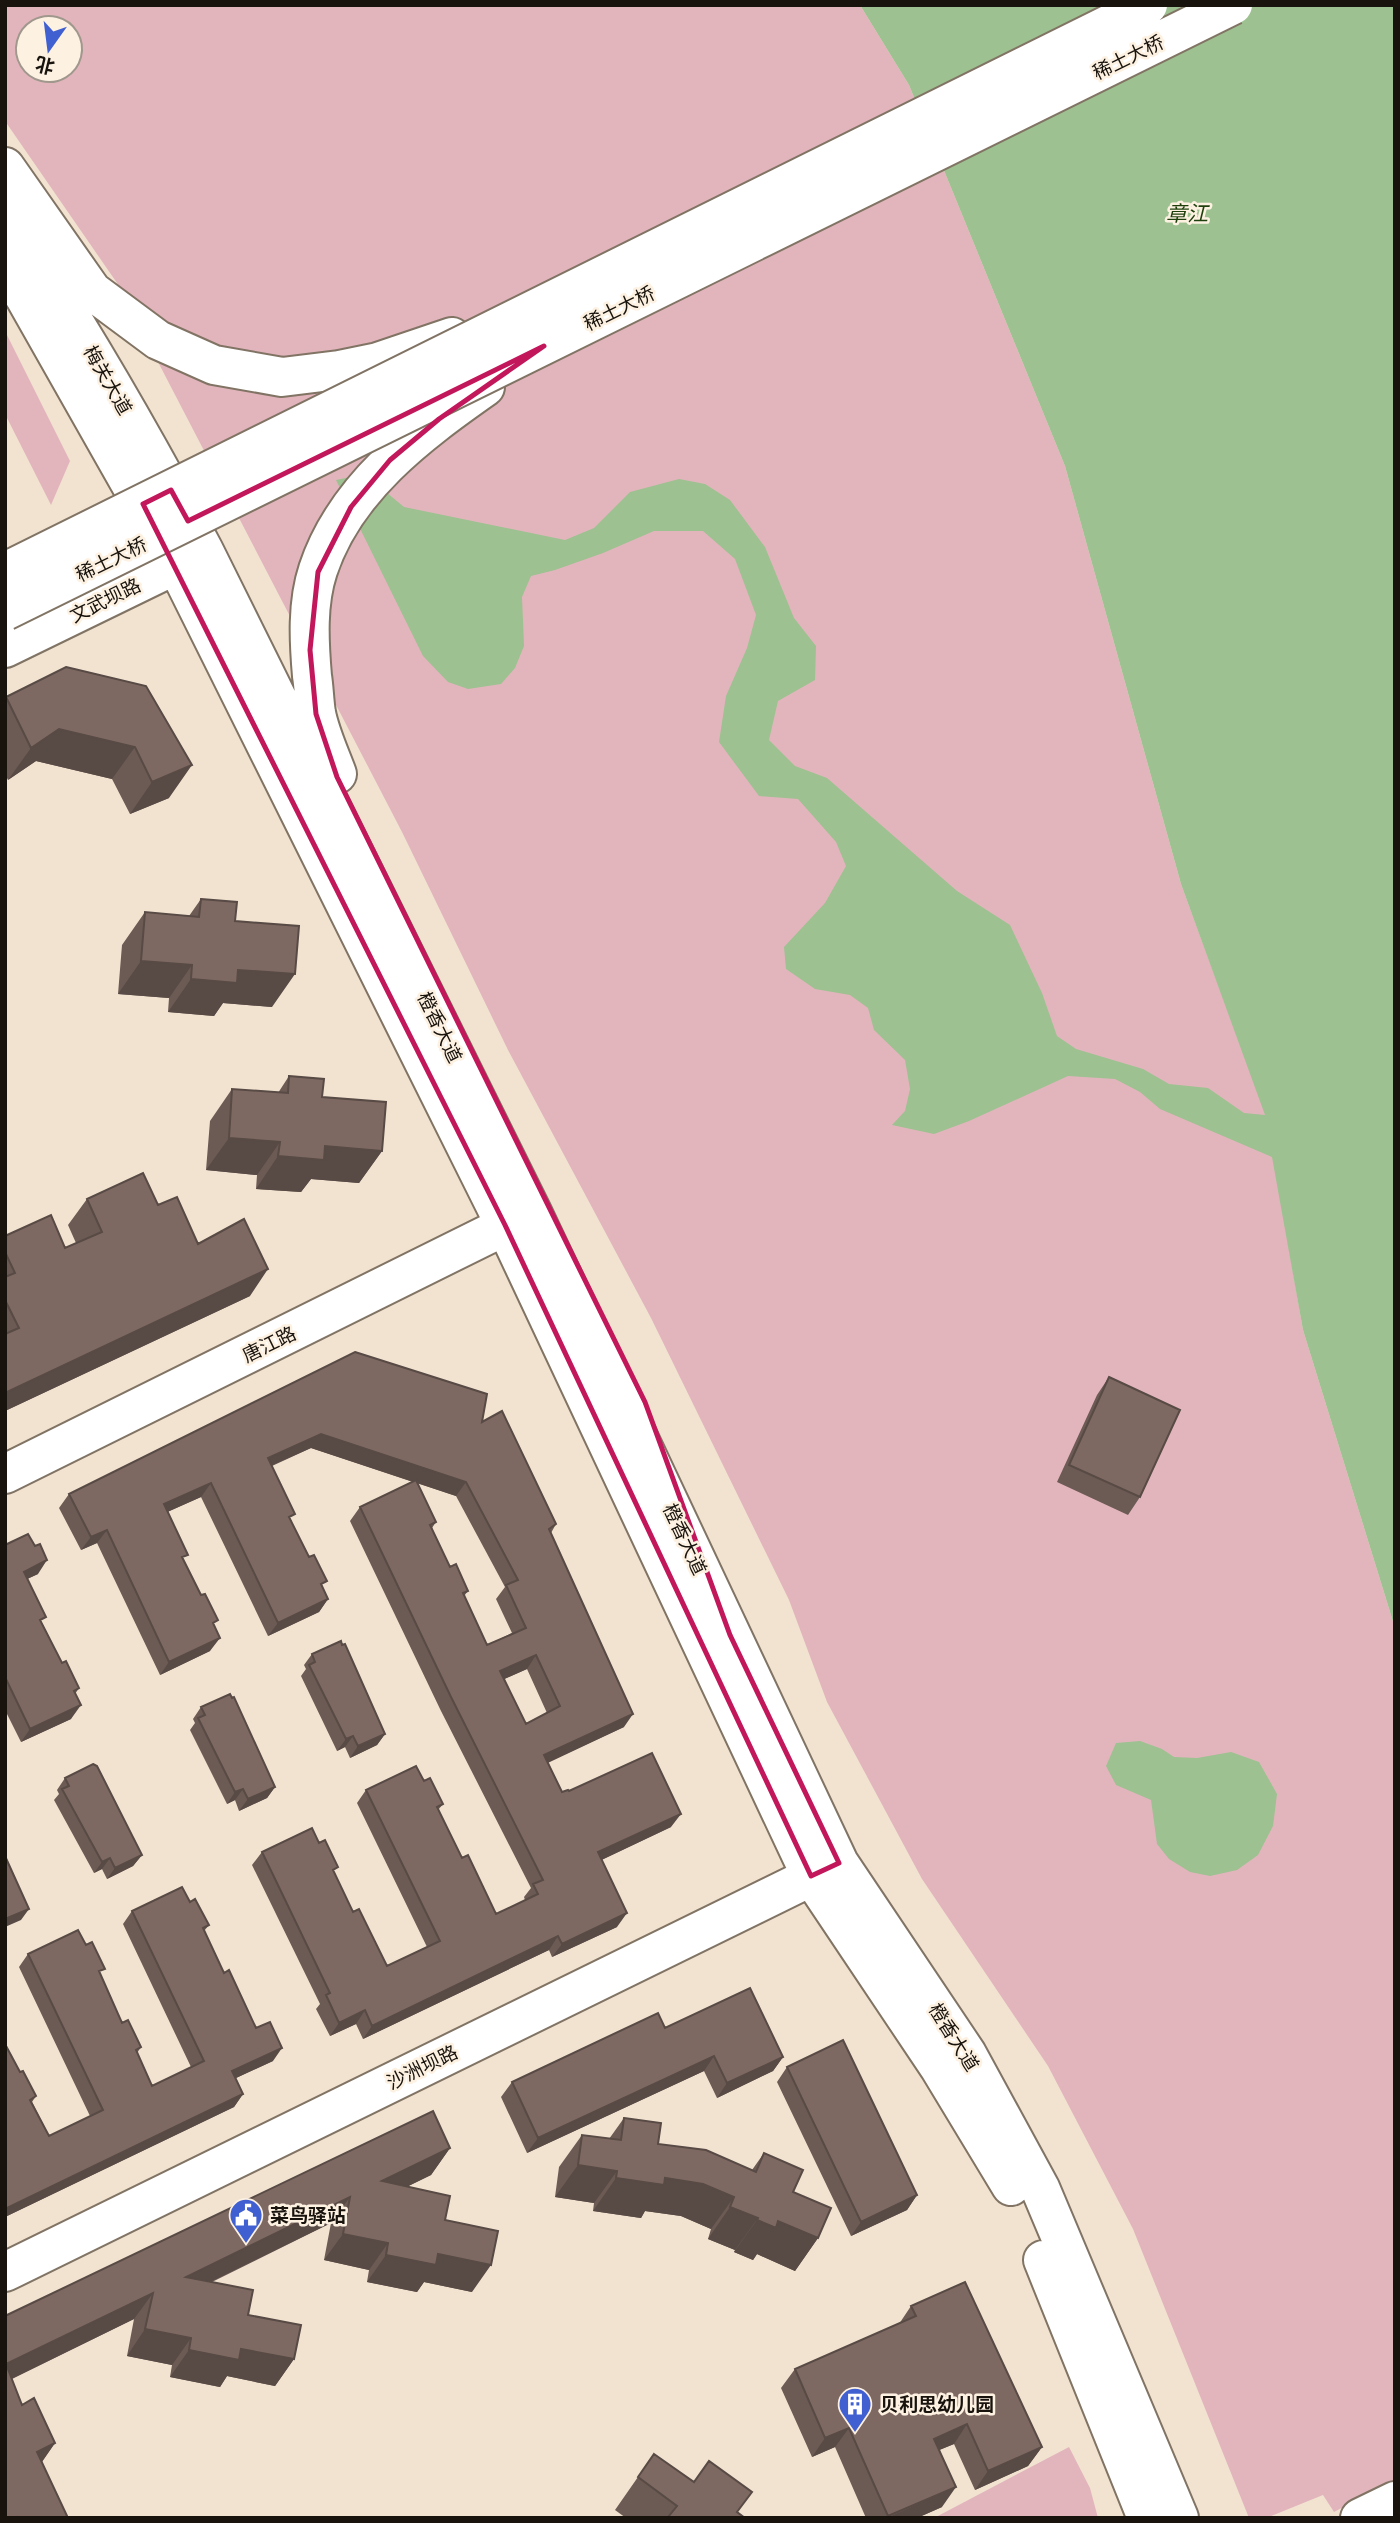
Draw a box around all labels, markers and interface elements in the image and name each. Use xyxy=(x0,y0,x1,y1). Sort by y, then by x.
north arrow xyxy=(14,14,84,84)
street label: 稀土大桥 xyxy=(1089,30,1167,84)
text: 北 xyxy=(33,53,57,78)
water label: 章江 xyxy=(1166,202,1210,226)
street label: 稀土大桥 xyxy=(580,281,658,335)
street label: 梅关大道 xyxy=(79,342,137,418)
street label: 稀土大桥 xyxy=(72,532,150,586)
street label: 文武坝路 xyxy=(66,573,144,627)
street label: 橙香大道 xyxy=(413,988,467,1066)
street label: 唐江路 xyxy=(239,1322,299,1366)
street label: 橙香大道 xyxy=(659,1500,711,1578)
street label: 橙香大道 xyxy=(925,1999,983,2075)
street label: 沙洲坝路 xyxy=(383,2040,461,2094)
public building icon: 菜鸟驿站 xyxy=(227,2196,265,2245)
place label: 菜鸟驿站 xyxy=(270,2204,346,2226)
building icon: 贝利思幼儿园 xyxy=(836,2385,874,2434)
place label: 贝利思幼儿园 xyxy=(880,2393,994,2415)

